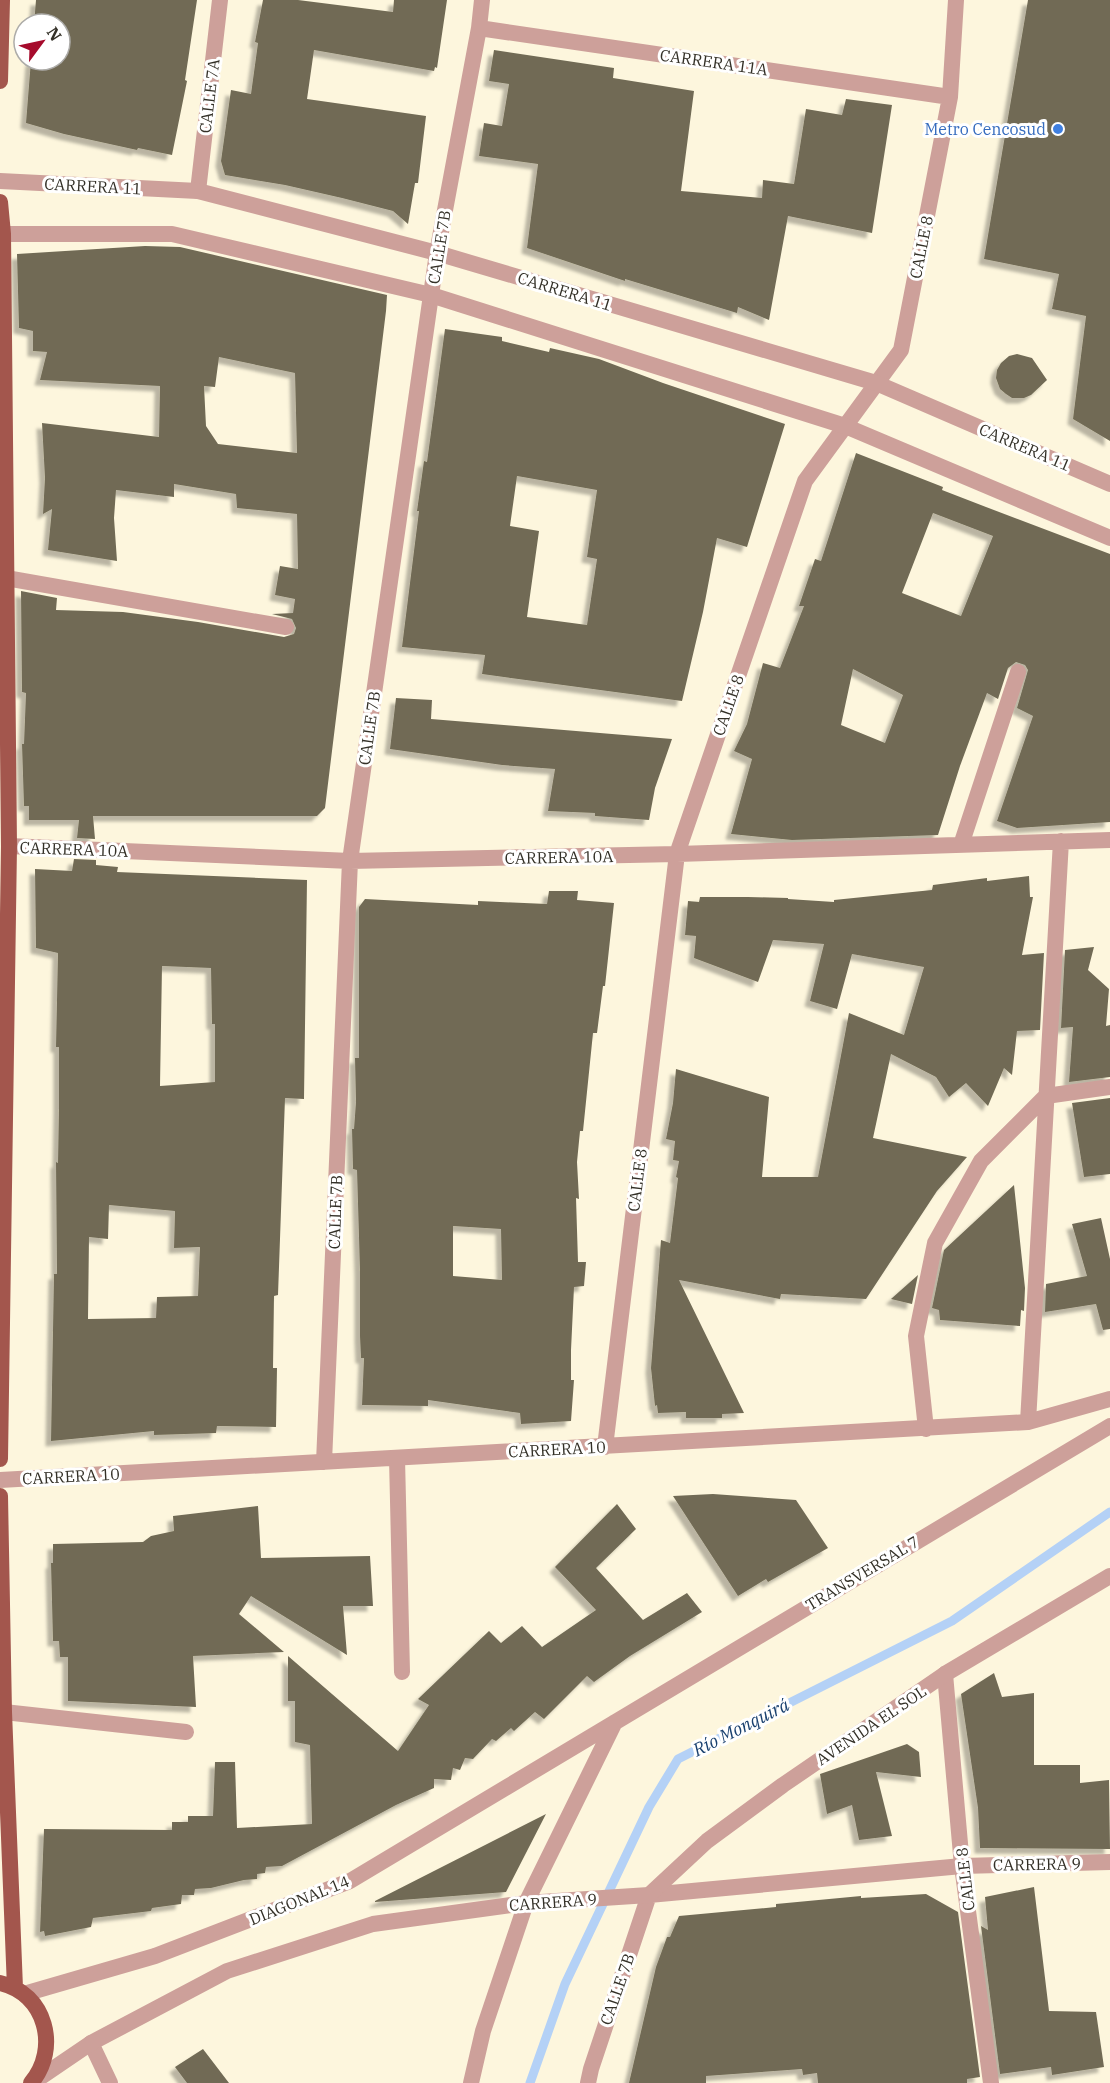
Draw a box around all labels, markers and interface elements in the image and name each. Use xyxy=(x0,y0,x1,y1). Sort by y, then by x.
north arrow xyxy=(12,12,72,72)
text: N xyxy=(43,23,66,45)
street label: CARRERA 11A xyxy=(659,45,769,79)
street label: CALLE 7A xyxy=(195,58,223,134)
place label: Metro Cencosud xyxy=(924,119,1046,139)
marker: Metro Cencosud xyxy=(1051,122,1065,136)
street label: CARRERA 11 xyxy=(44,173,142,199)
street label: CALLE 7B xyxy=(423,209,455,285)
street label: CALLE 8 xyxy=(905,214,937,280)
street label: CARRERA 11 xyxy=(515,267,615,315)
street label: CARRERA 11 xyxy=(976,419,1074,475)
street label: CALLE 8 xyxy=(708,672,748,738)
street label: CALLE 7B xyxy=(354,690,384,766)
street label: CARRERA 10A xyxy=(19,837,129,861)
street label: CARRERA 10A xyxy=(504,846,614,868)
street label: CALLE 8 xyxy=(623,1147,651,1213)
street label: CALLE 7B xyxy=(324,1174,346,1250)
street label: CARRERA 10 xyxy=(508,1436,606,1462)
street label: CARRERA 10 xyxy=(22,1463,120,1489)
street label: TRANSVERSAL 7 xyxy=(802,1531,922,1615)
street label: AVENIDA EL SOL xyxy=(812,1681,930,1769)
water label: Río Monquirá xyxy=(688,1693,793,1762)
street label: CALLE 8 xyxy=(951,1846,979,1912)
street label: CARRERA 9 xyxy=(993,1853,1081,1875)
street label: DIAGONAL 14 xyxy=(246,1871,352,1929)
street label: CARRERA 9 xyxy=(508,1889,598,1915)
street label: CALLE 7B xyxy=(595,1951,639,2027)

